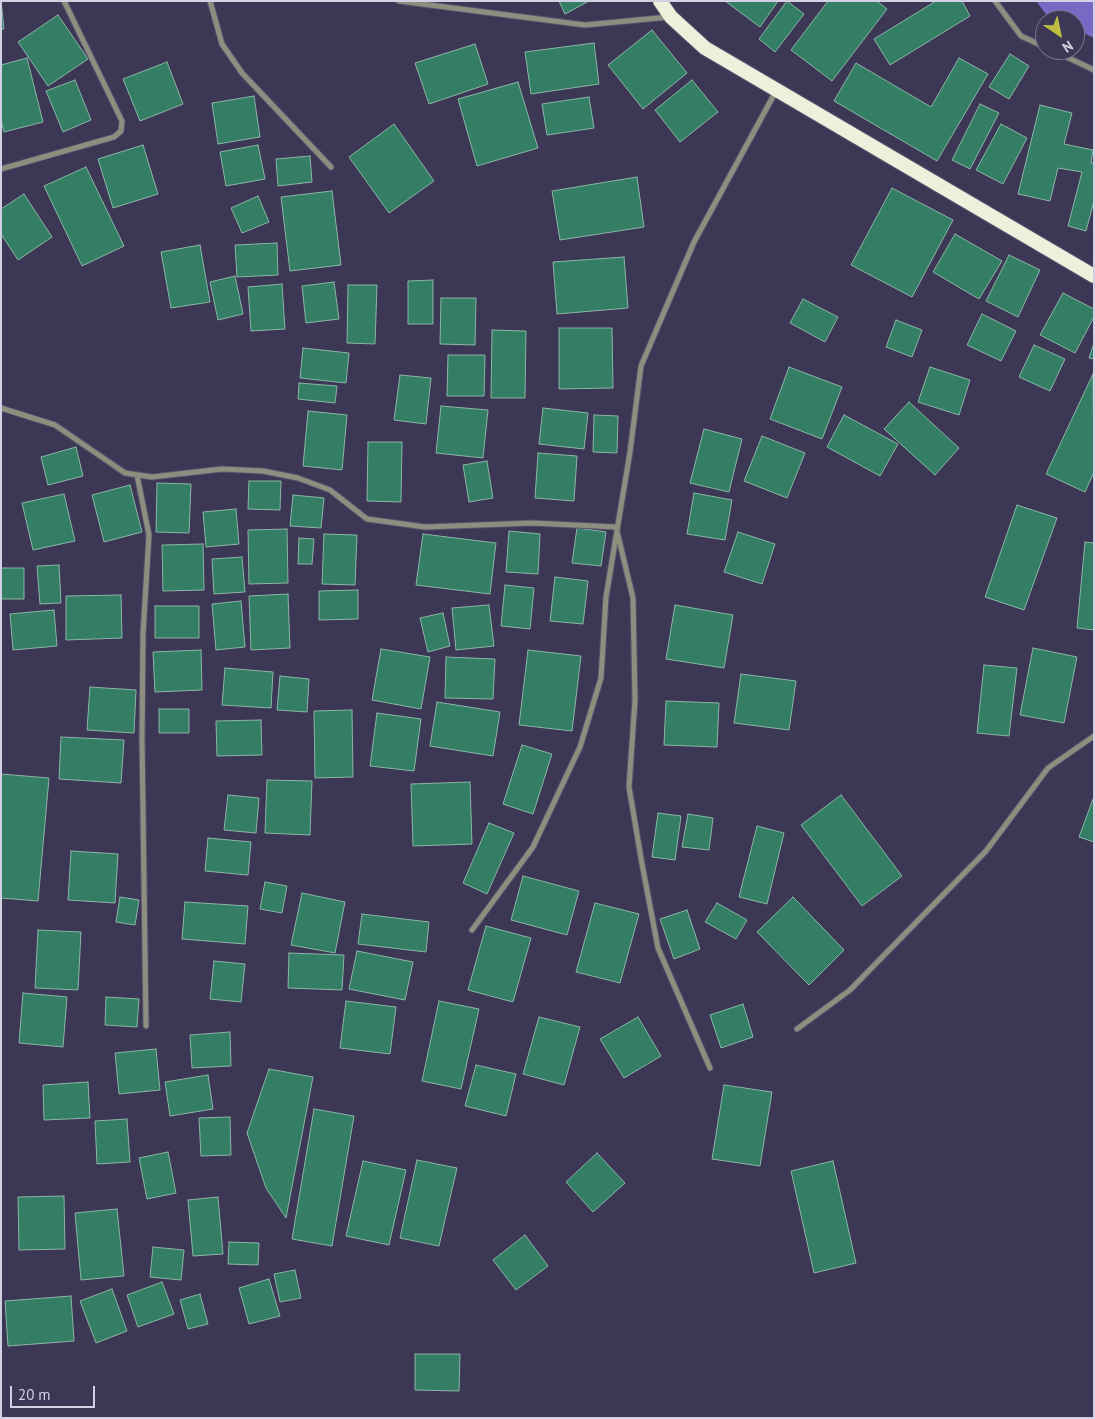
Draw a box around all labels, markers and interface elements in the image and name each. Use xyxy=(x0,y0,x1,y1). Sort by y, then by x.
north arrow xyxy=(1035,10,1085,60)
text: N xyxy=(1059,37,1077,57)
scale bar xyxy=(12,1376,98,1408)
text: 20 m xyxy=(18,1385,51,1404)

